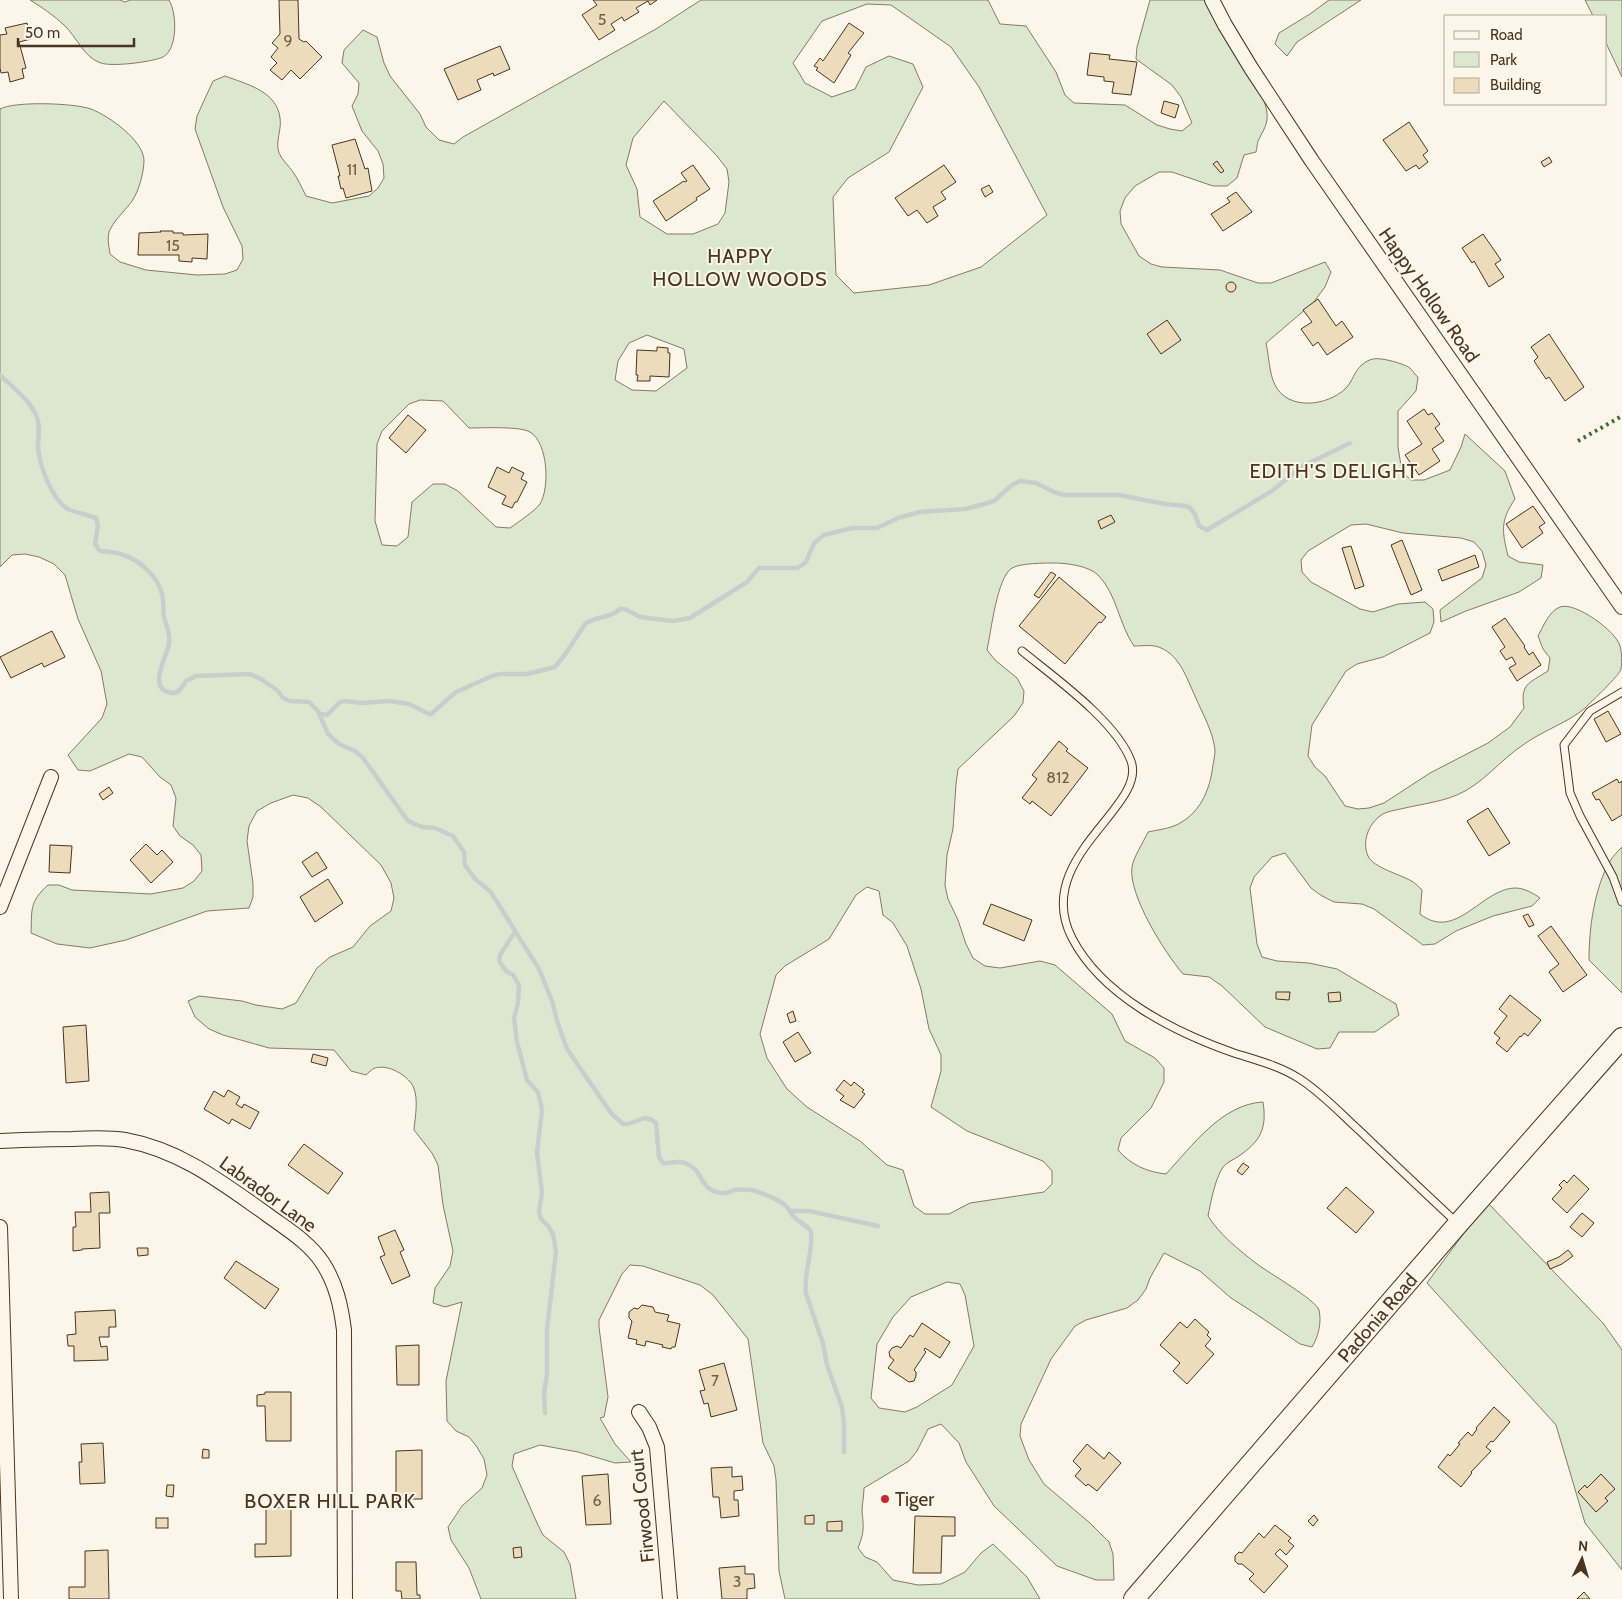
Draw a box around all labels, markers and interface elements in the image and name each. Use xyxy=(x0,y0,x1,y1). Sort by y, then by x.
house number: 5 xyxy=(598,10,606,29)
scale bar xyxy=(18,15,134,47)
legend xyxy=(1444,15,1607,105)
text: 50 m xyxy=(25,24,60,42)
text: Road xyxy=(1490,26,1523,44)
house number: 9 xyxy=(283,31,293,50)
text: Park xyxy=(1490,51,1517,69)
text: Building xyxy=(1490,76,1541,94)
house number: 11 xyxy=(347,160,357,179)
street label: Happy Hollow Road xyxy=(1374,223,1484,367)
house number: 15 xyxy=(166,236,180,255)
district label: HAPPY HOLLOW WOODS xyxy=(652,244,828,291)
district label: EDITH'S DELIGHT xyxy=(1249,459,1419,483)
house number: 812 xyxy=(1046,768,1070,787)
street label: Labrador Lane xyxy=(215,1151,321,1237)
street label: Padonia Road xyxy=(1333,1268,1422,1367)
house number: 7 xyxy=(711,1371,719,1390)
street label: Firwood Court xyxy=(625,1448,659,1564)
place label: Tiger xyxy=(895,1488,934,1511)
district label: BOXER HILL PARK xyxy=(244,1489,416,1513)
house number: 6 xyxy=(592,1491,602,1510)
marker: Tiger xyxy=(879,1493,891,1505)
north arrow xyxy=(1557,1534,1607,1584)
text: N xyxy=(1577,1537,1589,1555)
house number: 3 xyxy=(733,1572,741,1591)

